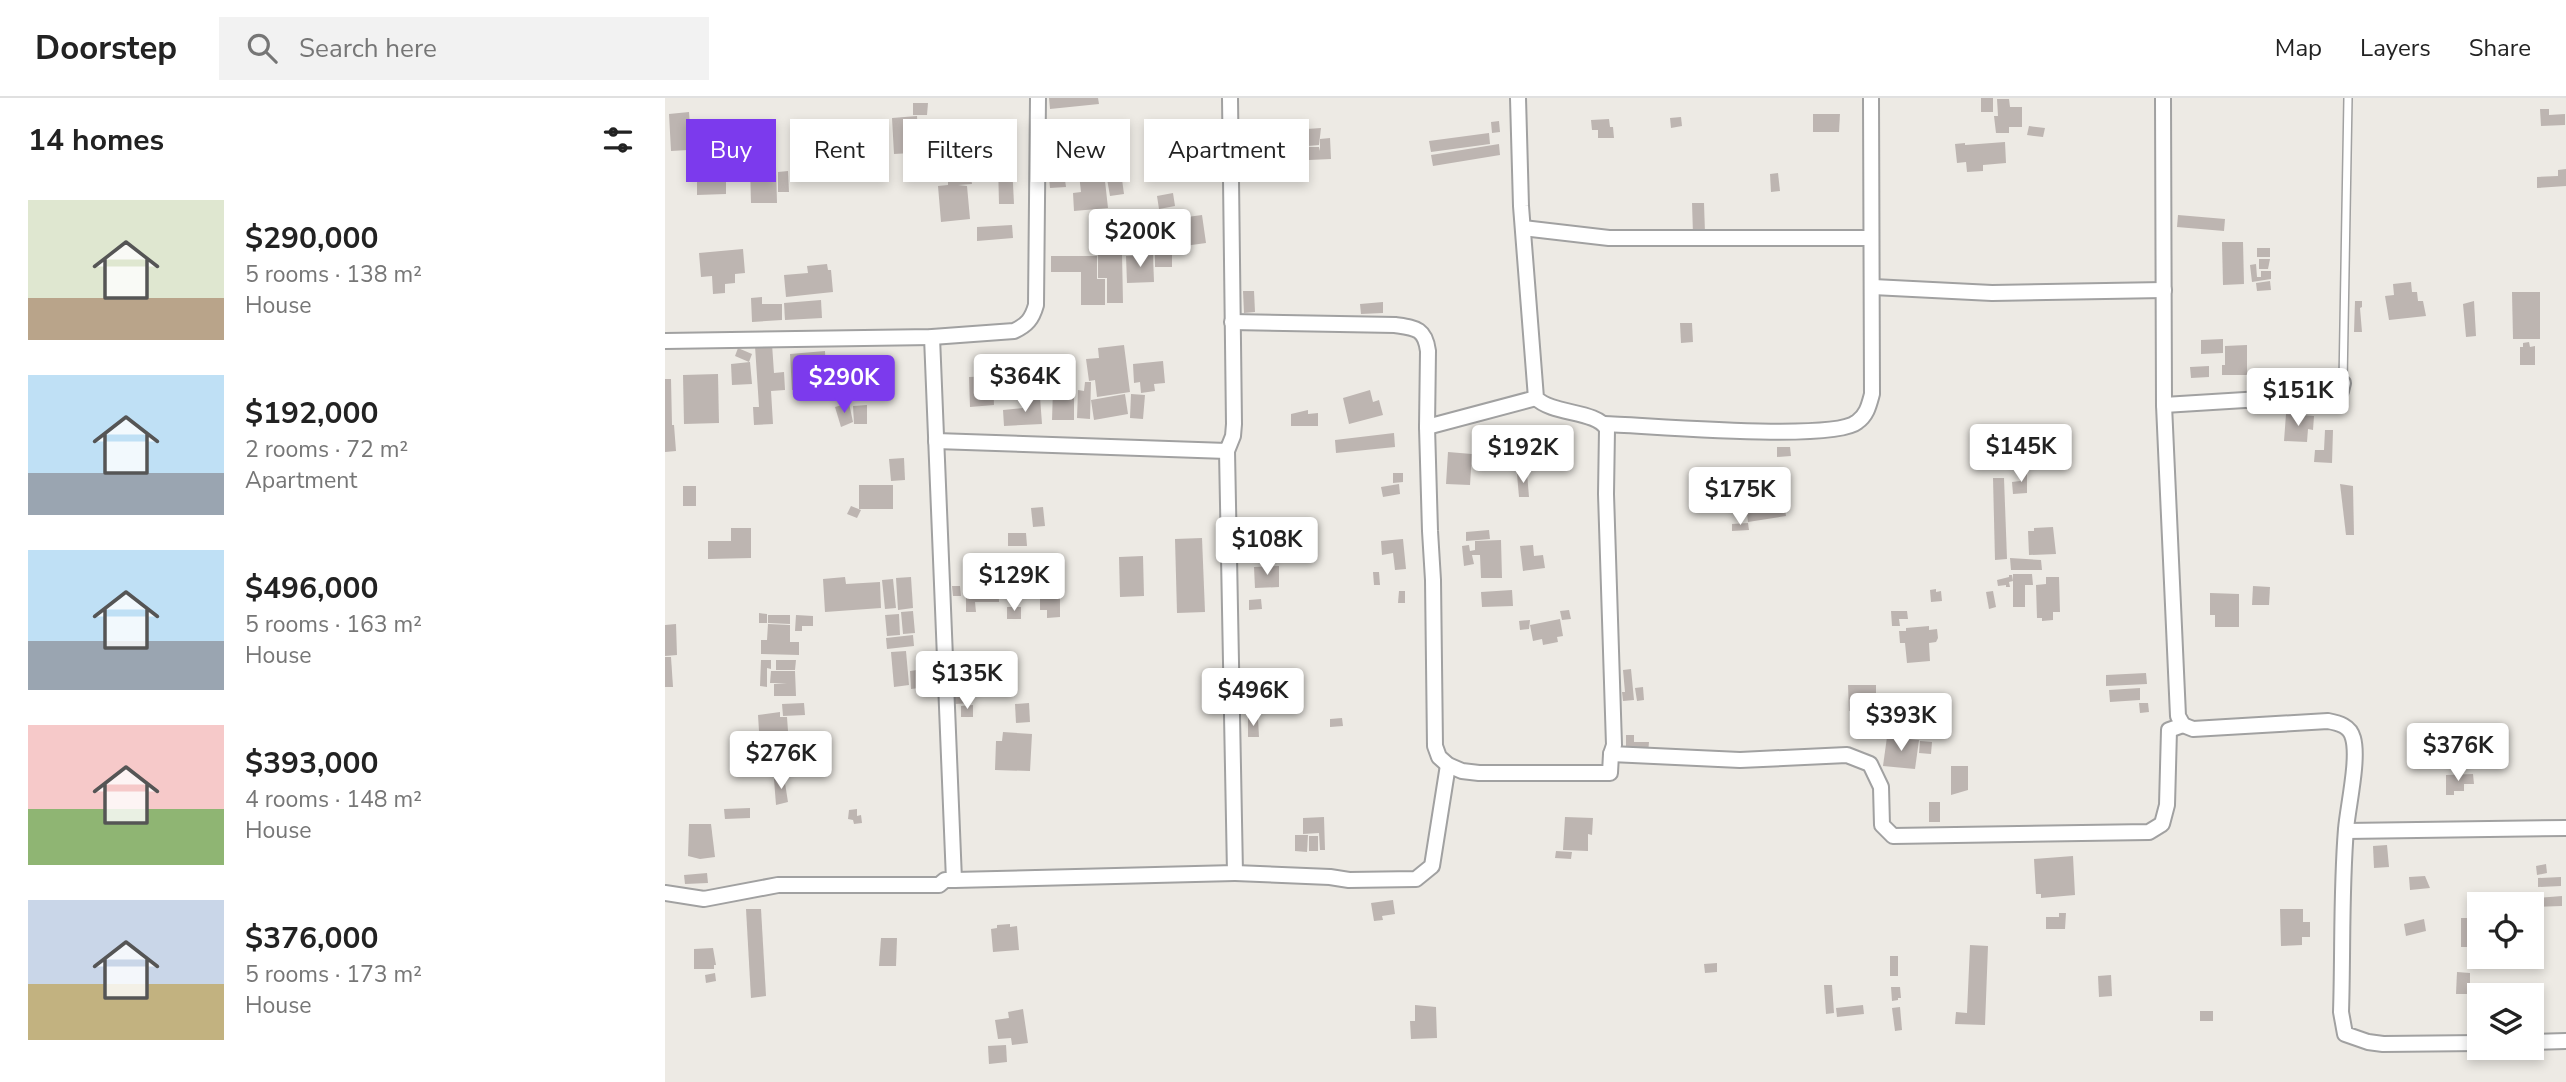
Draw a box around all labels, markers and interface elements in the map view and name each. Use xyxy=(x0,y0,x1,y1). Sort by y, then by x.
search box xyxy=(219,17,709,80)
text: Doorstep xyxy=(35,26,177,71)
icon: search xyxy=(243,29,281,67)
text: Search here xyxy=(299,31,437,66)
text: Map xyxy=(2275,32,2322,64)
text: Layers xyxy=(2360,32,2431,64)
text: Share xyxy=(2469,32,2531,64)
chip: Buy xyxy=(686,119,776,182)
chip: Rent xyxy=(790,119,889,182)
chip: Filters xyxy=(903,119,1017,182)
chip: New xyxy=(1031,119,1130,182)
chip: Apartment xyxy=(1144,119,1309,182)
text: 14 homes xyxy=(28,120,164,161)
icon: filters xyxy=(599,121,637,159)
pin: $200K xyxy=(1091,209,1189,269)
text: $200K xyxy=(1105,216,1175,247)
text: $290,000 xyxy=(245,218,378,259)
icon: home xyxy=(84,228,168,312)
text: 5 rooms · 138 m² xyxy=(245,259,422,290)
text: House xyxy=(245,290,312,321)
pin: $364K xyxy=(976,354,1074,414)
pin: $290K xyxy=(795,356,893,415)
text: $364K xyxy=(990,361,1060,392)
text: $290K xyxy=(809,362,879,393)
pin: $151K xyxy=(2249,368,2347,428)
text: $151K xyxy=(2263,375,2333,406)
text: $192,000 xyxy=(245,393,378,434)
icon: home xyxy=(84,403,168,487)
pin: $145K xyxy=(1972,424,2070,484)
pin: $192K xyxy=(1474,426,1572,485)
text: $145K xyxy=(1986,431,2056,462)
text: $192K xyxy=(1488,432,1558,463)
text: 2 rooms · 72 m² xyxy=(245,434,408,465)
text: Apartment xyxy=(245,465,357,496)
pin: $175K xyxy=(1691,468,1789,527)
text: $175K xyxy=(1705,474,1775,505)
pin: $108K xyxy=(1218,518,1316,577)
text: $108K xyxy=(1232,524,1302,555)
pin: $129K xyxy=(965,554,1063,613)
text: $129K xyxy=(979,560,1049,591)
text: $496,000 xyxy=(245,568,378,609)
icon: home xyxy=(84,578,168,662)
text: 5 rooms · 163 m² xyxy=(245,609,422,640)
text: House xyxy=(245,640,312,671)
pin: $135K xyxy=(918,652,1016,711)
text: $135K xyxy=(932,658,1002,689)
pin: $496K xyxy=(1204,668,1302,728)
text: $496K xyxy=(1218,675,1288,706)
pin: $393K xyxy=(1852,694,1950,753)
text: $393K xyxy=(1866,700,1936,731)
pin: $376K xyxy=(2409,724,2507,783)
text: $376K xyxy=(2423,730,2493,761)
pin: $276K xyxy=(732,732,830,791)
text: $276K xyxy=(746,738,816,769)
text: $393,000 xyxy=(245,743,378,784)
icon: home xyxy=(84,753,168,837)
text: 4 rooms · 148 m² xyxy=(245,784,422,815)
text: House xyxy=(245,815,312,846)
map controls xyxy=(2467,892,2544,1060)
button: locate xyxy=(2467,892,2544,969)
text: $376,000 xyxy=(245,918,378,959)
icon: home xyxy=(84,928,168,1012)
text: 5 rooms · 173 m² xyxy=(245,959,422,990)
button: layers xyxy=(2467,983,2544,1060)
text: House xyxy=(245,990,312,1021)

